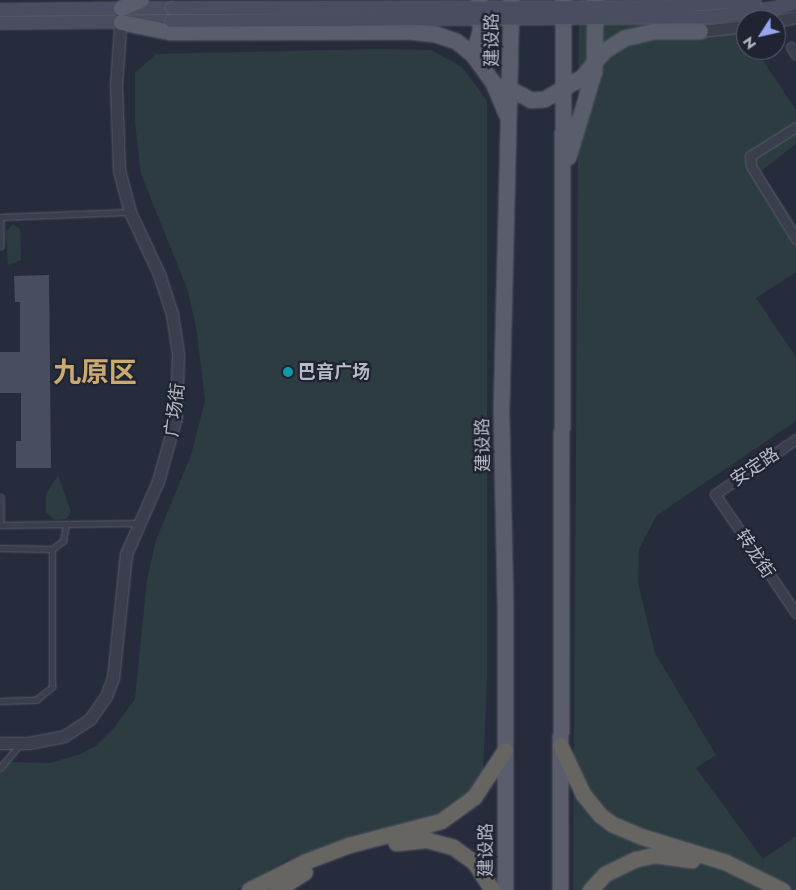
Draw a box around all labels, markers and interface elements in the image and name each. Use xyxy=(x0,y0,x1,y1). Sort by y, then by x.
north arrow xyxy=(736,10,786,60)
street label: 建设路 xyxy=(481,13,503,67)
text: N xyxy=(738,33,761,53)
district label: 九原区 xyxy=(53,356,137,390)
place label: 巴音广场 xyxy=(298,361,370,383)
marker: 巴音广场 xyxy=(282,366,294,378)
street label: 广场街 xyxy=(161,382,189,438)
street label: 建设路 xyxy=(472,418,494,472)
street label: 安定路 xyxy=(727,443,783,491)
street label: 转龙街 xyxy=(731,526,779,582)
street label: 建设路 xyxy=(475,823,497,877)

